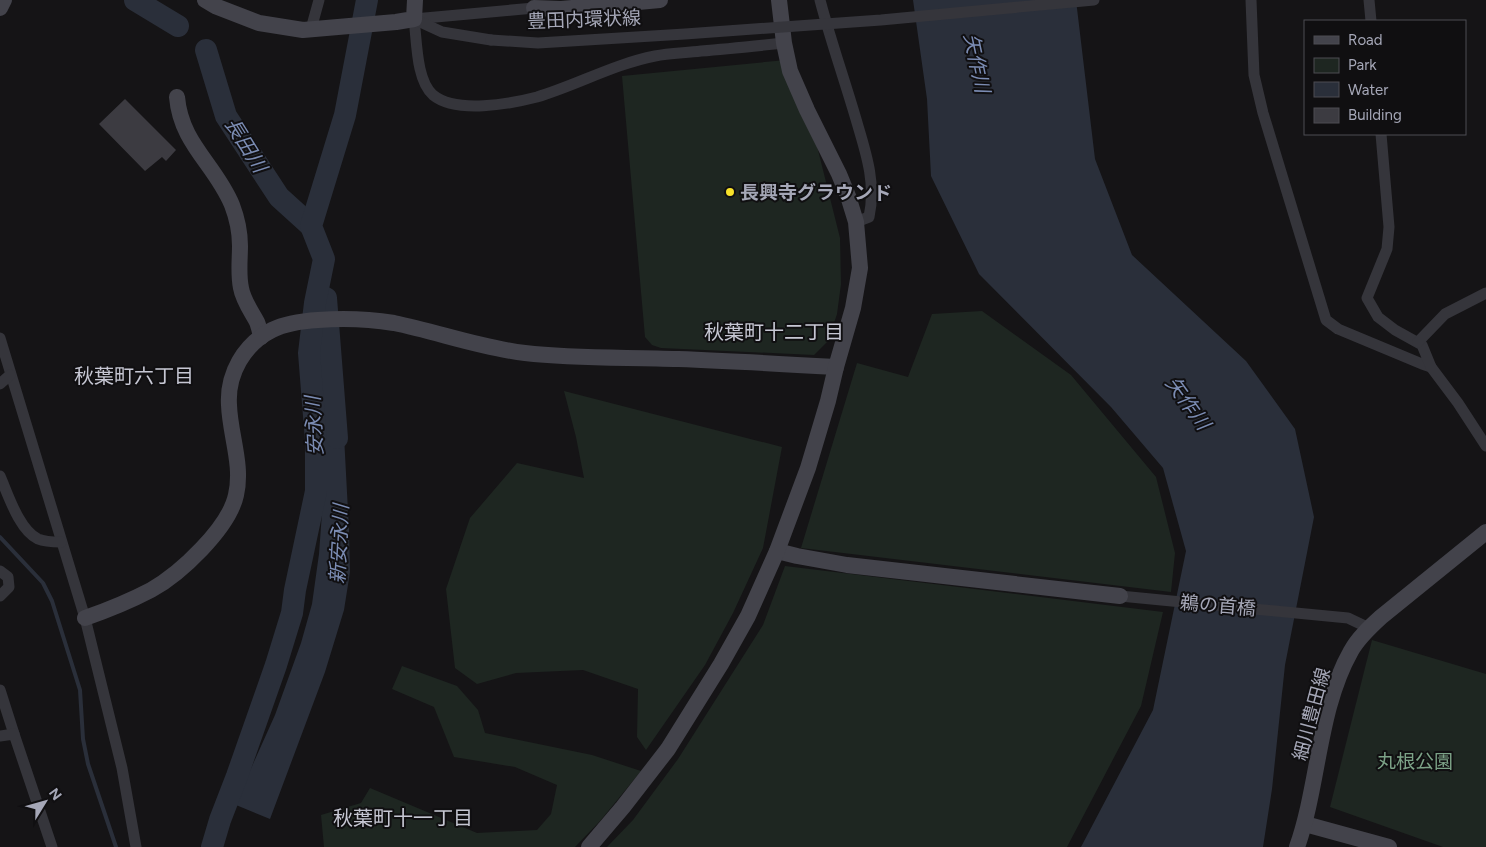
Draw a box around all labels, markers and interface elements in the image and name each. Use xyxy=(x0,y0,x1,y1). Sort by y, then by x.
street label: 豊田内環状線 xyxy=(527,6,641,33)
legend xyxy=(1304,20,1466,135)
water label: 矢作川 xyxy=(959,31,995,97)
text: Road xyxy=(1348,31,1383,49)
text: Park xyxy=(1348,56,1377,74)
text: Water xyxy=(1348,81,1388,99)
text: Building xyxy=(1348,106,1402,124)
water label: 長田川 xyxy=(220,113,273,178)
place label: 長興寺グラウンド xyxy=(740,181,892,204)
marker: 長興寺グラウンド xyxy=(724,186,736,198)
district label: 秋葉町十二丁目 xyxy=(704,320,844,344)
district label: 秋葉町六丁目 xyxy=(74,364,194,388)
water label: 矢作川 xyxy=(1161,372,1217,436)
water label: 安永川 xyxy=(300,393,328,457)
water label: 新安永川 xyxy=(325,501,353,585)
street label: 鵜の首橋 xyxy=(1179,591,1257,620)
street label: 細川豊田線 xyxy=(1288,665,1335,763)
park label: 丸根公園 xyxy=(1377,750,1453,773)
north arrow xyxy=(20,777,70,827)
text: N xyxy=(45,785,65,804)
district label: 秋葉町十一丁目 xyxy=(333,806,473,830)

